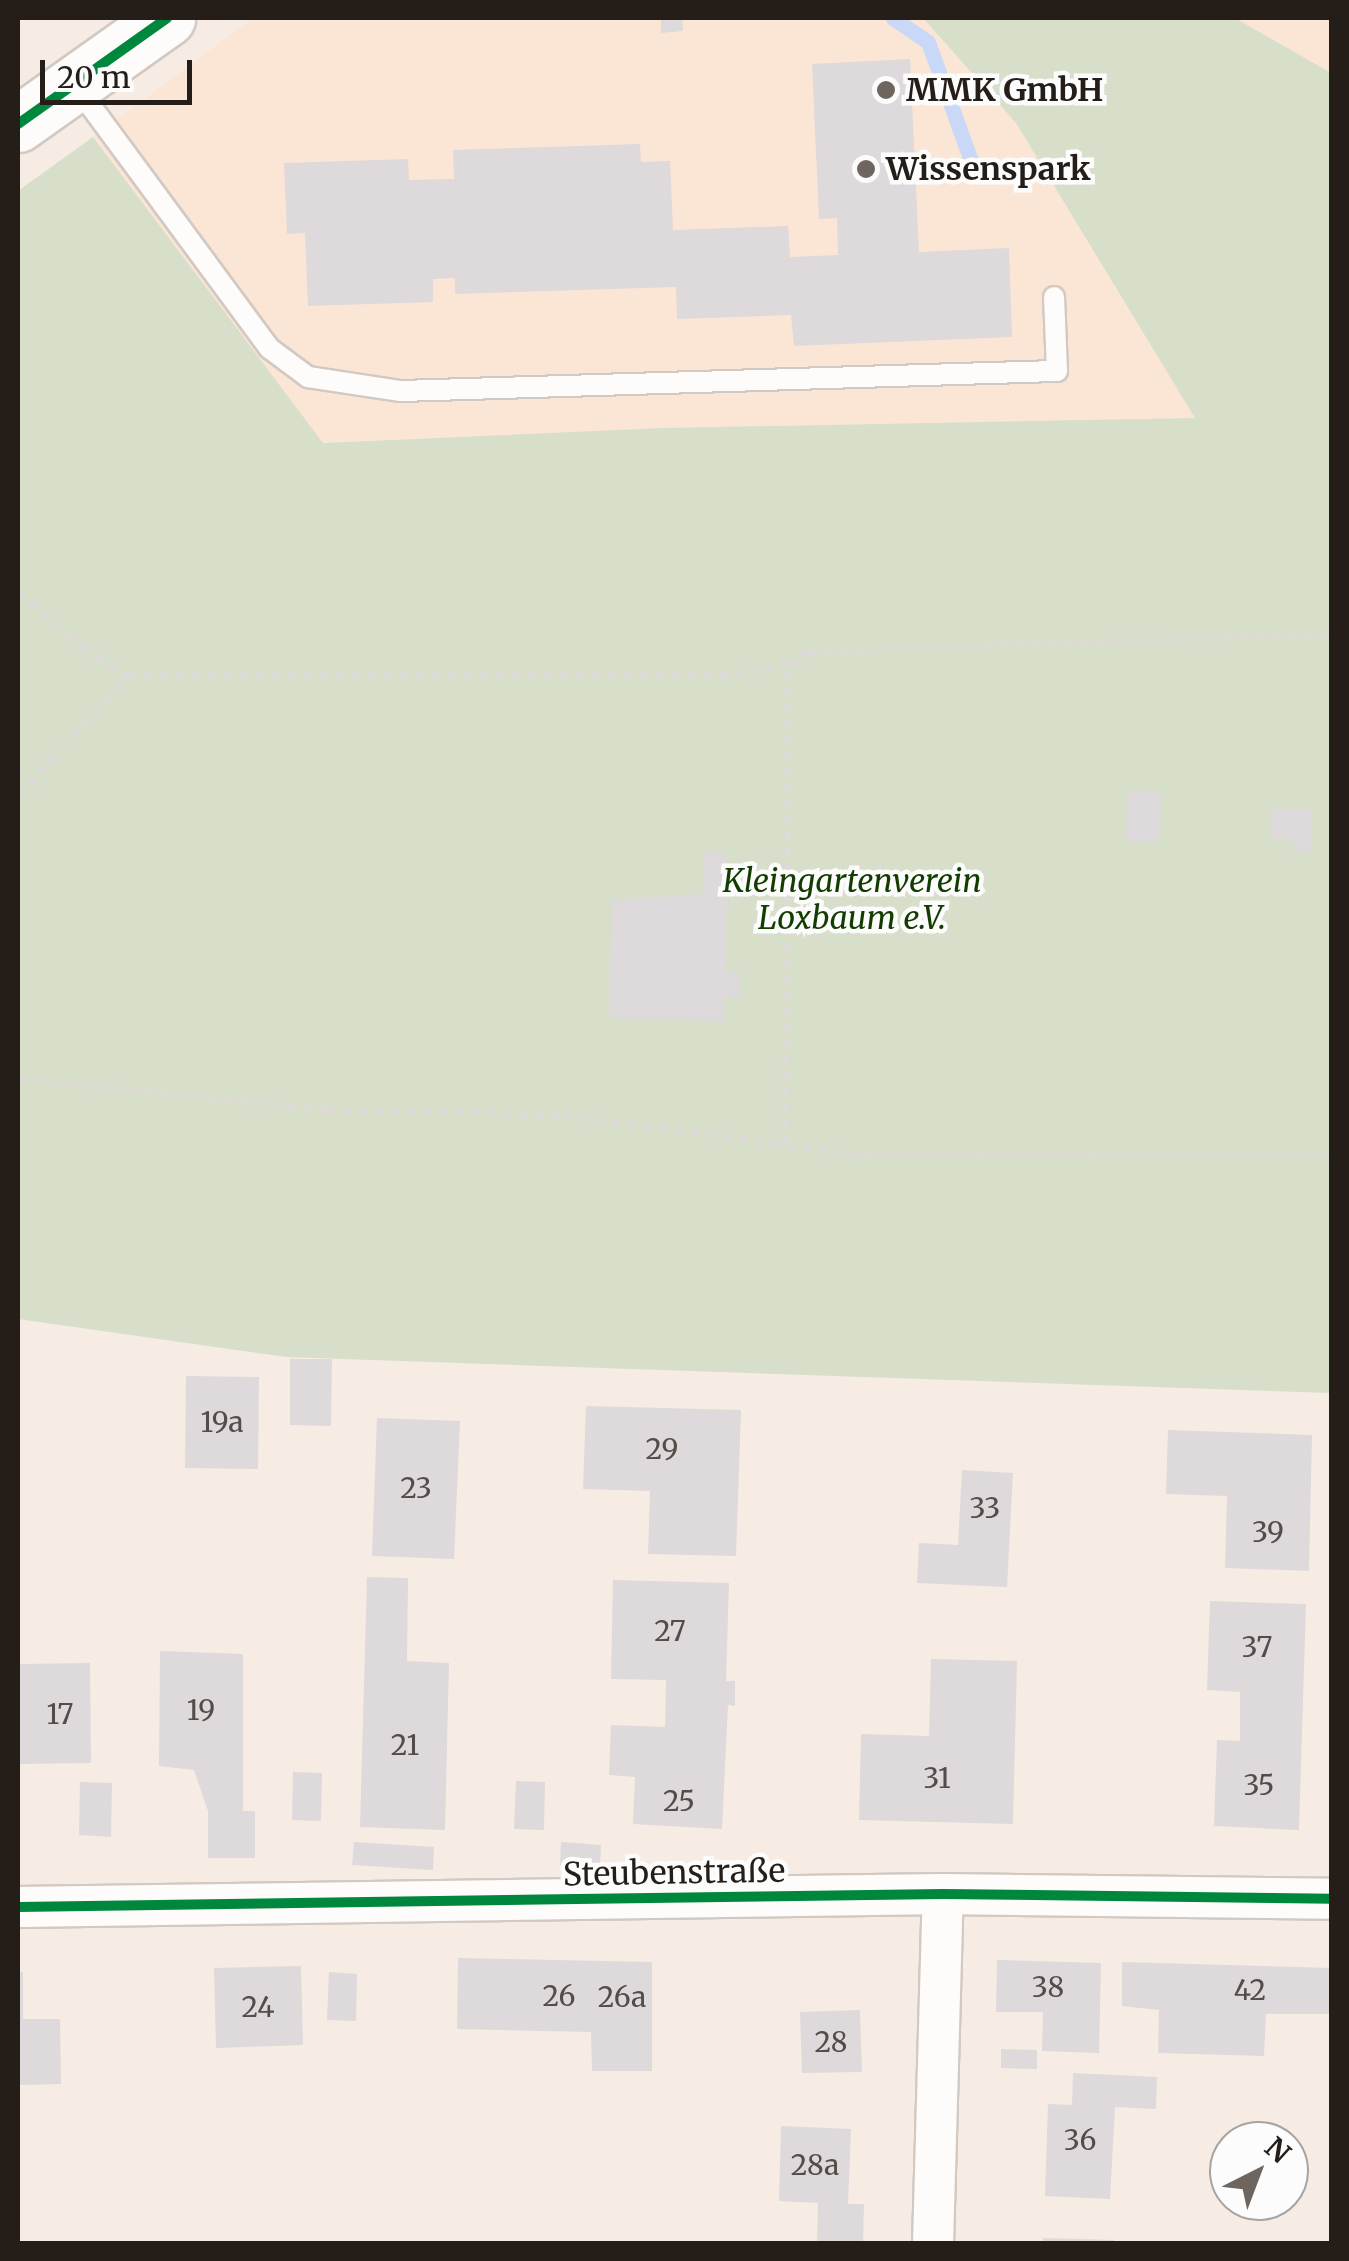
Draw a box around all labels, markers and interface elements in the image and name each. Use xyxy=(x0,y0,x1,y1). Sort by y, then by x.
scale bar xyxy=(45,40,198,102)
text: 20 m xyxy=(57,58,130,96)
place label: MMK GmbH xyxy=(906,71,1104,109)
marker: MMK GmbH xyxy=(875,79,897,101)
place label: Wissenspark xyxy=(886,150,1091,188)
marker: Wissenspark xyxy=(855,158,877,180)
park label: Kleingartenverein Loxbaum e.V. xyxy=(722,863,982,938)
house number: 19a xyxy=(200,1405,244,1439)
house number: 29 xyxy=(646,1432,678,1466)
house number: 23 xyxy=(400,1471,432,1505)
house number: 33 xyxy=(970,1491,1000,1525)
house number: 39 xyxy=(1252,1515,1284,1549)
house number: 27 xyxy=(654,1614,686,1648)
house number: 37 xyxy=(1242,1630,1272,1664)
house number: 19 xyxy=(187,1693,215,1727)
house number: 17 xyxy=(46,1697,74,1731)
house number: 21 xyxy=(391,1728,419,1762)
house number: 31 xyxy=(923,1761,951,1795)
house number: 35 xyxy=(1244,1768,1274,1802)
house number: 25 xyxy=(663,1784,695,1818)
street label: Steubenstraße xyxy=(562,1852,786,1894)
house number: 38 xyxy=(1032,1970,1064,2004)
house number: 42 xyxy=(1234,1973,1266,2007)
house number: 26 xyxy=(543,1979,575,2013)
house number: 26a xyxy=(598,1980,646,2014)
house number: 24 xyxy=(241,1990,275,2024)
house number: 28 xyxy=(815,2025,847,2059)
north arrow xyxy=(1209,2121,1309,2221)
house number: 36 xyxy=(1064,2123,1096,2157)
text: N xyxy=(1257,2129,1298,2171)
house number: 28a xyxy=(791,2148,839,2182)

